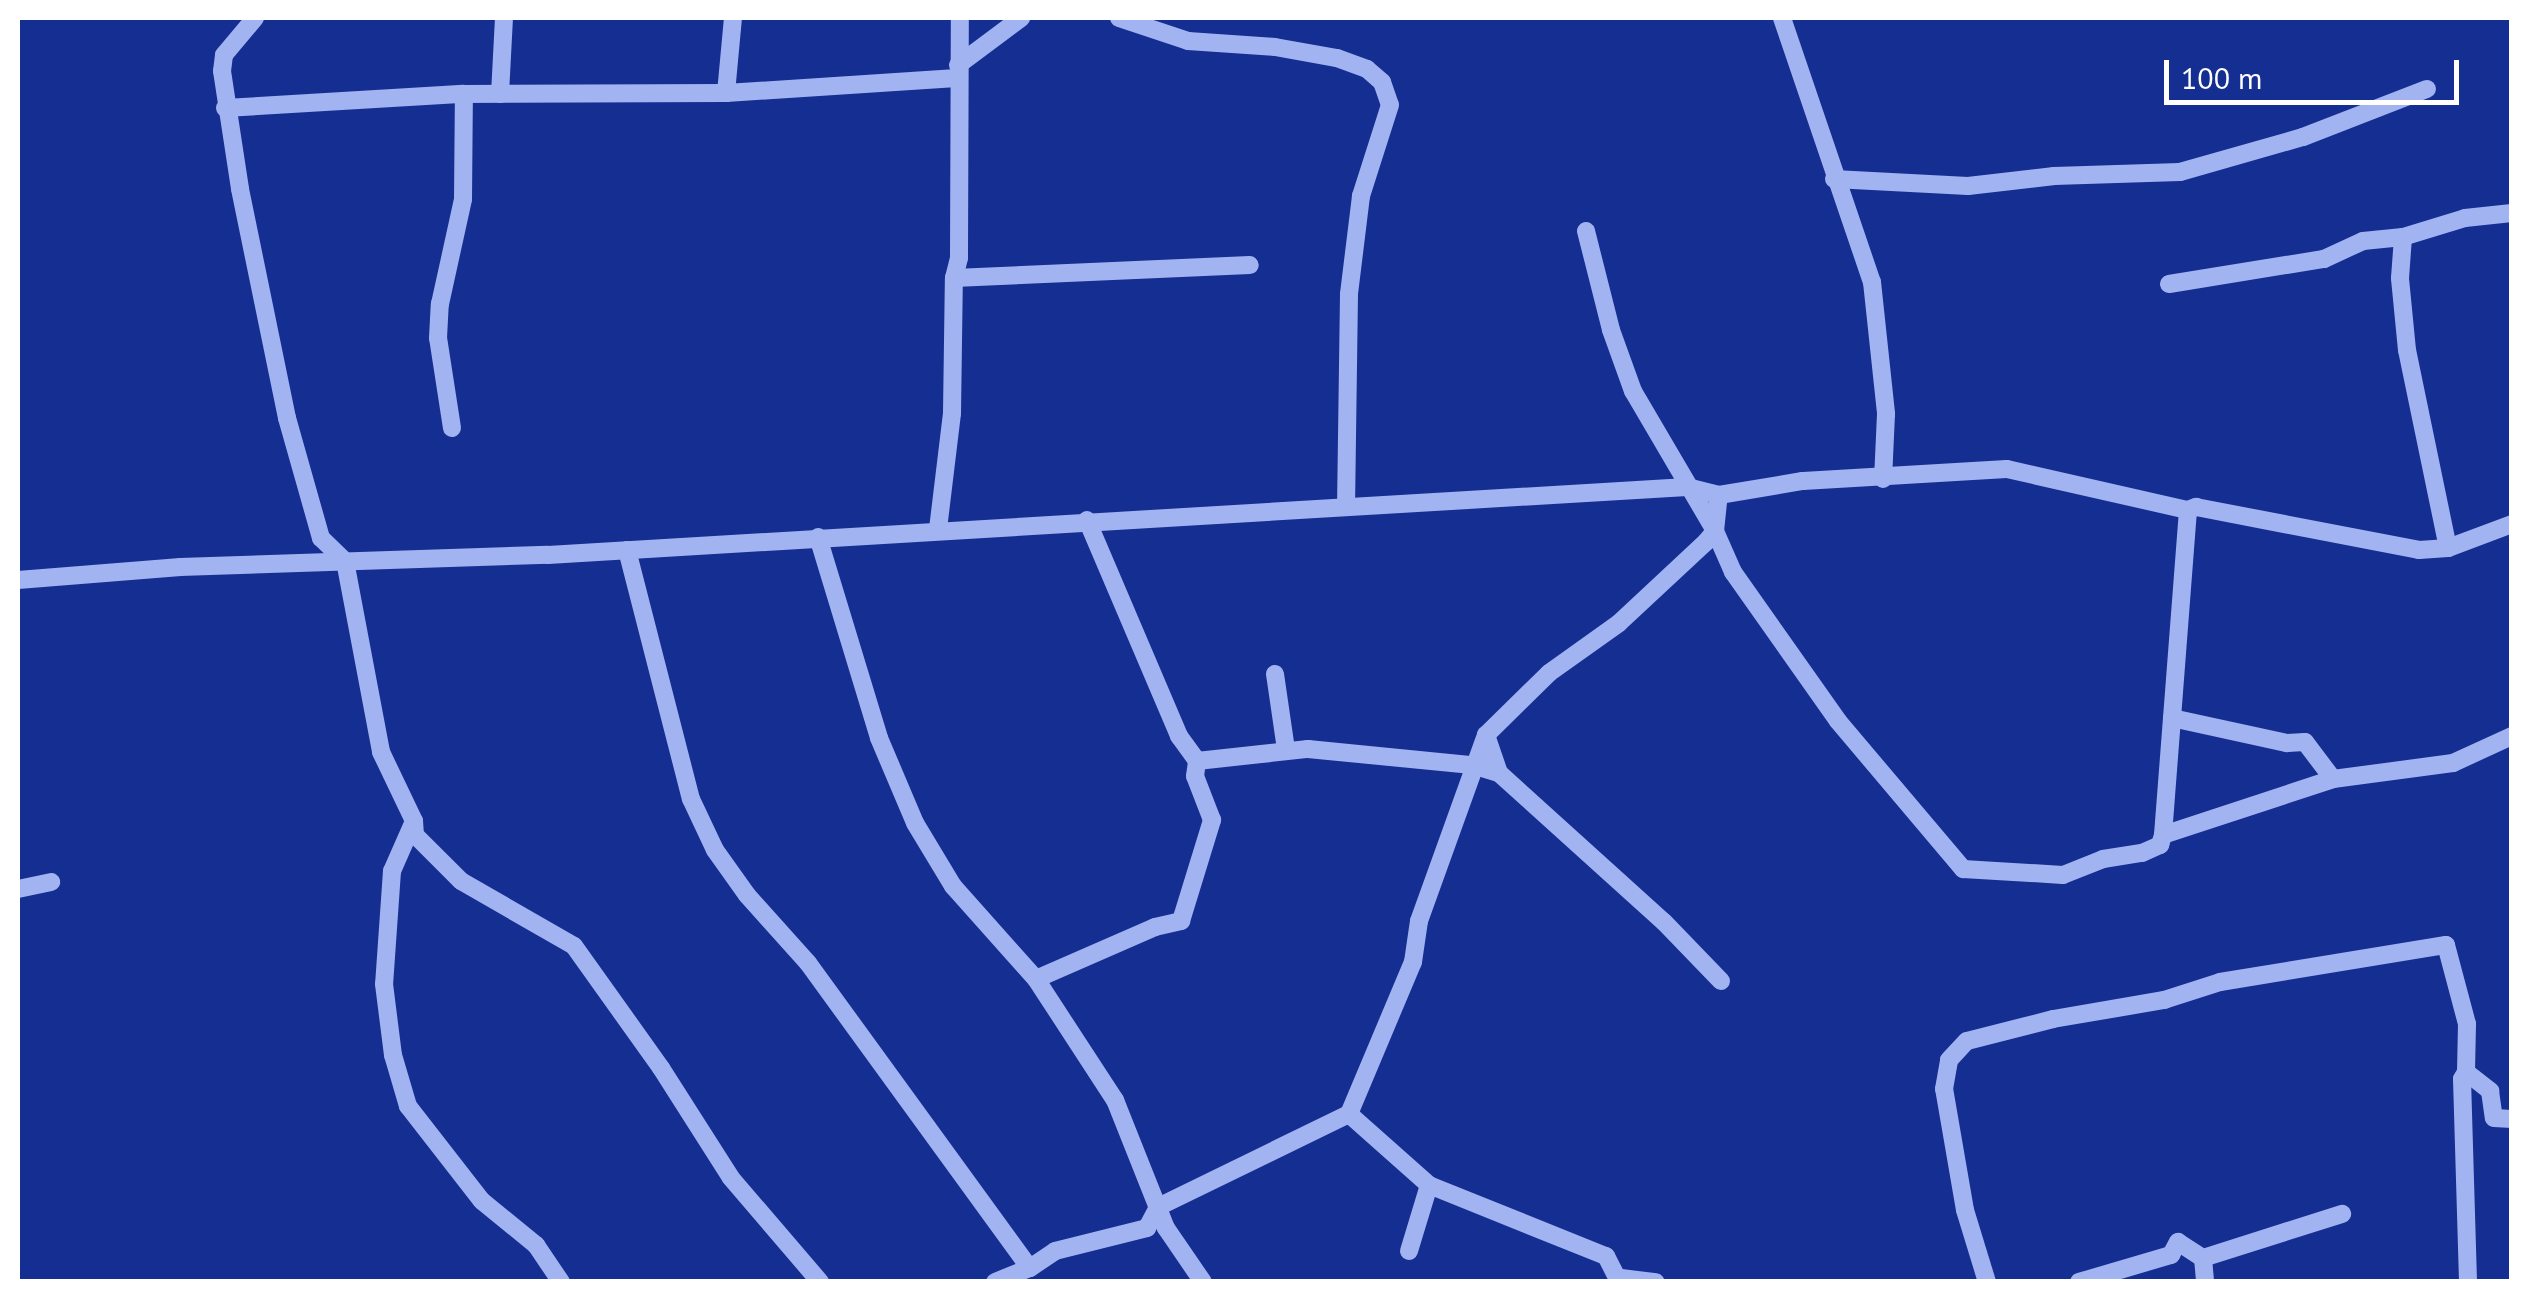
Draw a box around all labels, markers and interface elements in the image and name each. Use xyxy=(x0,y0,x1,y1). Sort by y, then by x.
scale bar xyxy=(2169,40,2464,102)
text: 100 m xyxy=(2181,58,2262,97)

